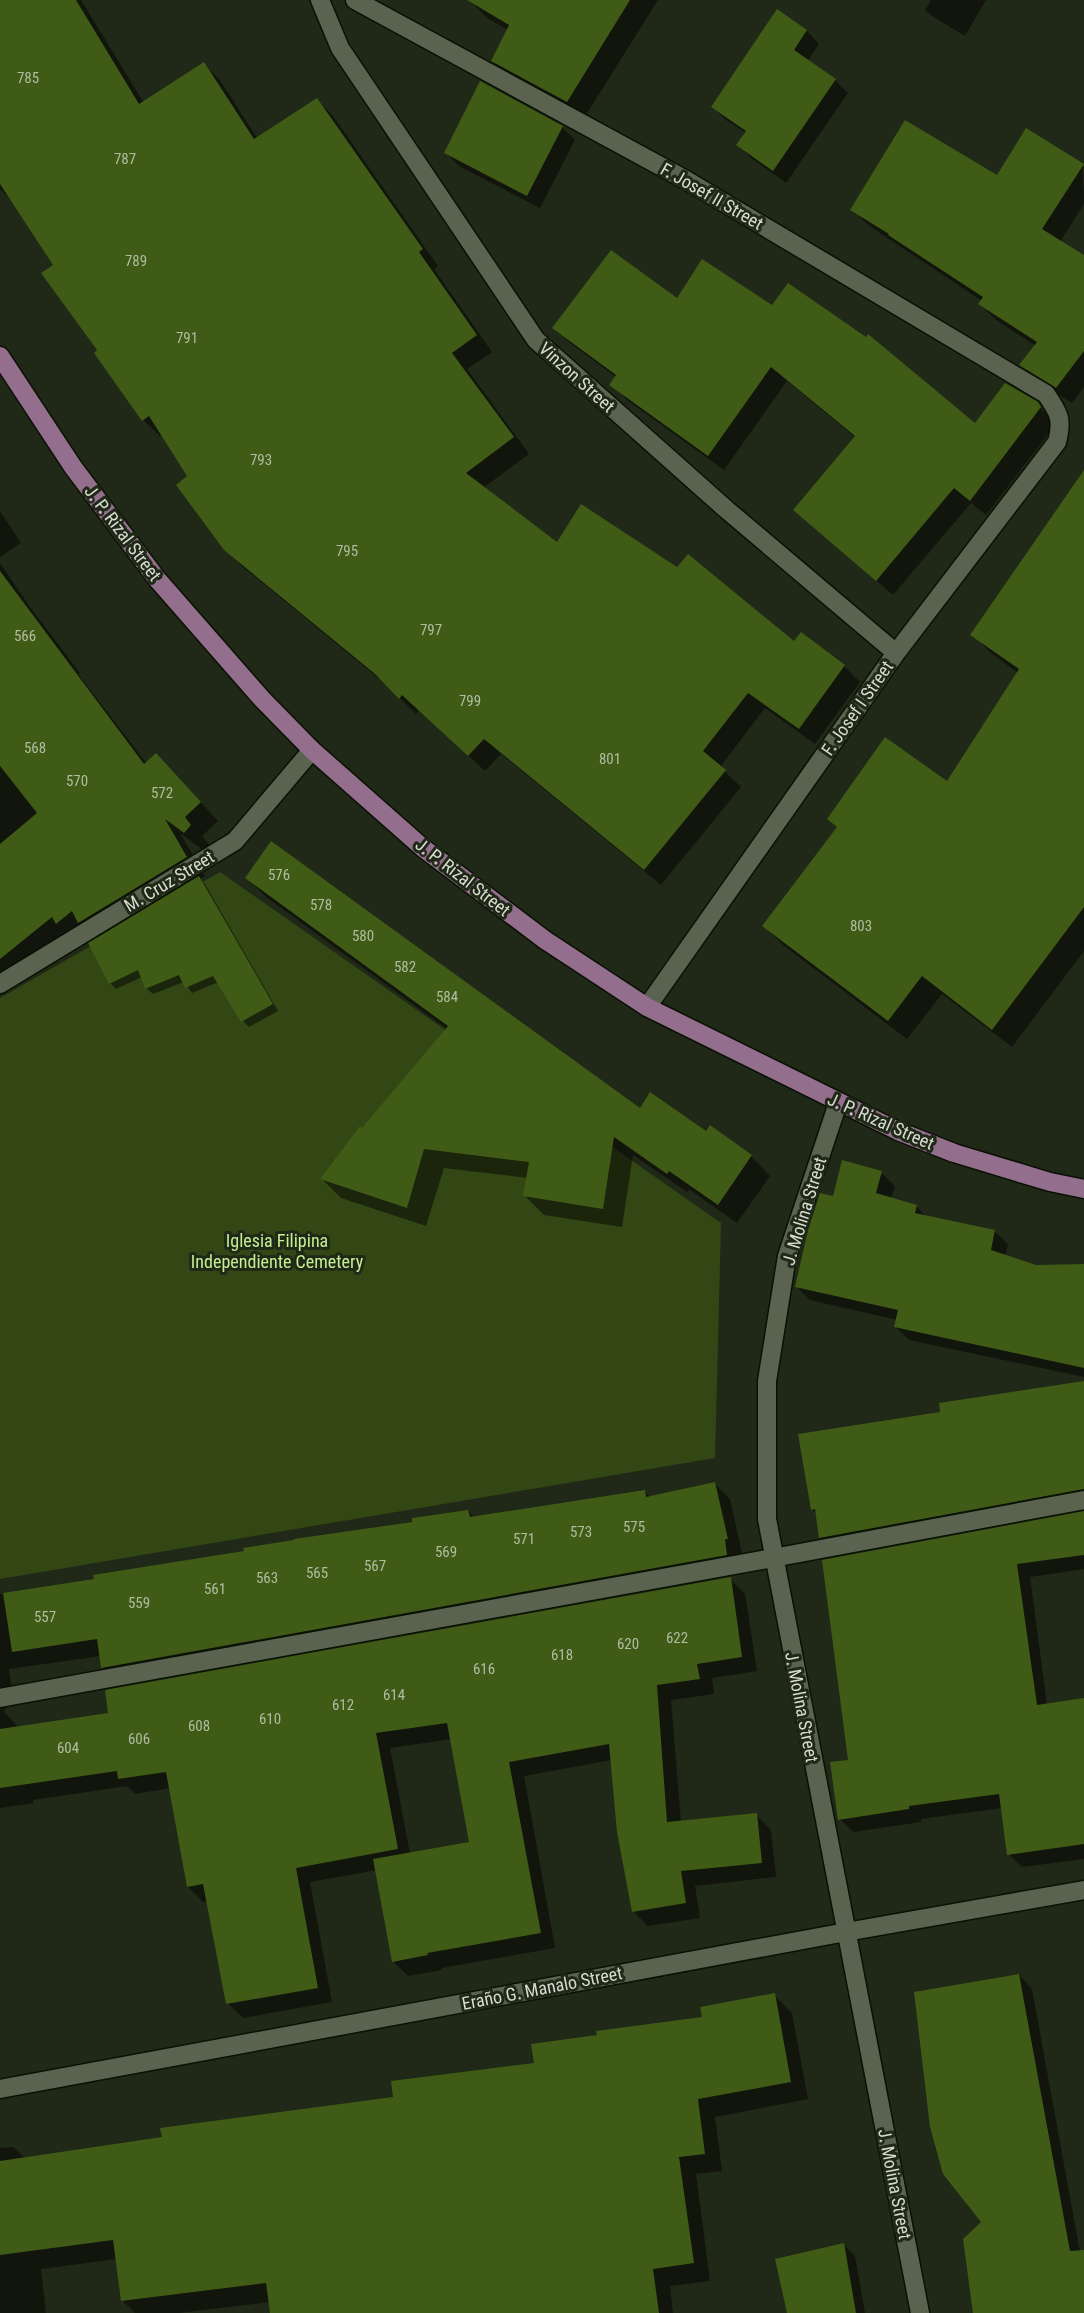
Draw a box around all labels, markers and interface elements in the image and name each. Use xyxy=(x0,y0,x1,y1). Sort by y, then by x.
house number: 785 xyxy=(17,69,39,87)
house number: 787 xyxy=(114,150,136,168)
street label: F. Josef II Street xyxy=(657,158,767,234)
house number: 789 xyxy=(125,252,147,270)
house number: 791 xyxy=(176,329,198,347)
street label: Vinzon Street xyxy=(535,337,619,417)
house number: 793 xyxy=(250,451,272,469)
street label: J. P. Rizal Street xyxy=(80,481,166,585)
house number: 795 xyxy=(336,542,358,560)
house number: 797 xyxy=(420,621,442,639)
house number: 566 xyxy=(14,627,36,645)
street label: F. Josef I Street xyxy=(817,657,897,759)
house number: 799 xyxy=(459,692,481,710)
house number: 568 xyxy=(24,739,46,757)
house number: 801 xyxy=(599,750,621,768)
house number: 570 xyxy=(66,772,88,790)
house number: 572 xyxy=(151,784,173,802)
street label: J. P. Rizal Street xyxy=(412,834,514,920)
street label: M. Cruz Street xyxy=(120,846,218,916)
house number: 576 xyxy=(268,866,290,884)
house number: 578 xyxy=(310,896,332,914)
house number: 803 xyxy=(850,917,872,935)
house number: 580 xyxy=(352,927,374,945)
house number: 582 xyxy=(394,958,416,976)
house number: 584 xyxy=(436,988,458,1006)
street label: J. P. Rizal Street xyxy=(825,1088,937,1154)
street label: J. Molina Street xyxy=(778,1154,830,1268)
park label: Iglesia Filipina Independiente Cemetery xyxy=(191,1230,364,1272)
house number: 575 xyxy=(623,1518,645,1536)
house number: 573 xyxy=(570,1523,592,1541)
house number: 571 xyxy=(513,1530,535,1548)
house number: 569 xyxy=(435,1543,457,1561)
house number: 567 xyxy=(364,1557,386,1575)
house number: 565 xyxy=(306,1564,328,1582)
house number: 563 xyxy=(256,1569,278,1587)
house number: 561 xyxy=(204,1580,226,1598)
house number: 559 xyxy=(128,1594,150,1612)
house number: 557 xyxy=(34,1608,56,1626)
house number: 622 xyxy=(666,1629,688,1647)
house number: 620 xyxy=(617,1635,639,1653)
house number: 618 xyxy=(551,1646,573,1664)
street label: J. Molina Street xyxy=(781,1650,823,1764)
house number: 616 xyxy=(473,1660,495,1678)
house number: 614 xyxy=(383,1686,405,1704)
house number: 612 xyxy=(332,1696,354,1714)
house number: 610 xyxy=(259,1710,281,1728)
house number: 608 xyxy=(188,1717,210,1735)
house number: 606 xyxy=(128,1730,150,1748)
house number: 604 xyxy=(57,1739,79,1757)
street label: Eraño G. Manalo Street xyxy=(460,1962,624,2014)
street label: J. Molina Street xyxy=(874,2127,916,2241)

